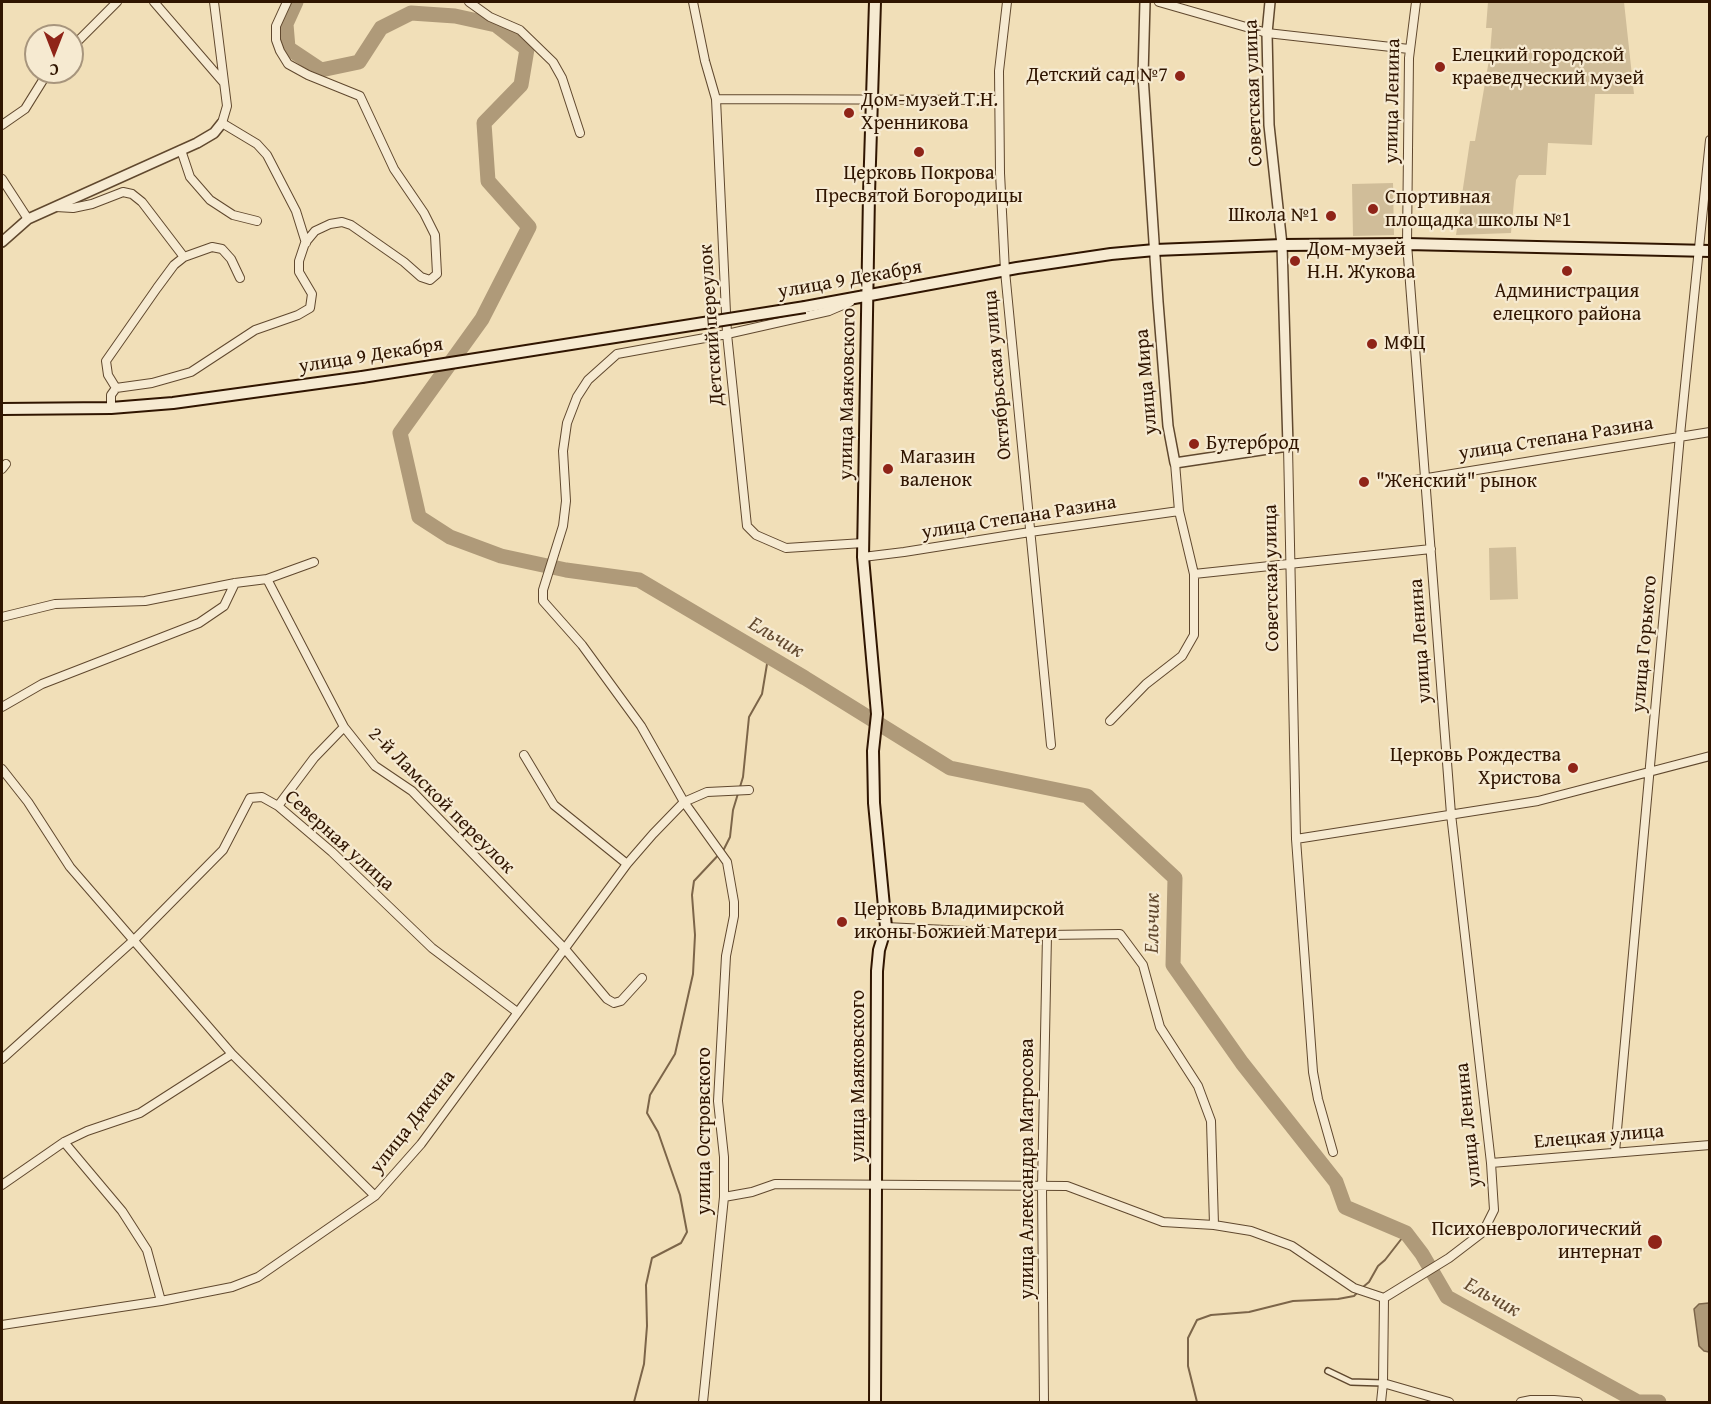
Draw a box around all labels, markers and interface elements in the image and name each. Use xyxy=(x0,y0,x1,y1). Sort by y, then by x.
street label: Советская улица xyxy=(1239,19,1269,167)
north arrow xyxy=(24,24,84,84)
street label: улица Ленина xyxy=(1380,38,1406,164)
place label: Елецкий городской краеведческий музей xyxy=(1452,44,1644,91)
text: С xyxy=(49,58,59,82)
marker: Елецкий городской краеведческий музей xyxy=(1433,60,1447,74)
place label: Детский сад №7 xyxy=(1026,64,1168,88)
marker: Детский сад №7 xyxy=(1173,69,1187,83)
place label: Дом-музей Т.Н. Хренникова xyxy=(861,89,998,136)
marker: Дом-музей Т.Н. Хренникова xyxy=(842,106,856,120)
marker: Церковь Покрова Пресвятой Богородицы xyxy=(912,145,926,159)
place label: Церковь Покрова Пресвятой Богородицы xyxy=(815,162,1023,209)
place label: Спортивная площадка школы №1 xyxy=(1385,186,1571,233)
marker: Спортивная площадка школы №1 xyxy=(1366,202,1380,216)
place label: Школа №1 xyxy=(1228,204,1319,228)
marker: Школа №1 xyxy=(1324,209,1338,223)
place label: Дом-музей Н.Н. Жукова xyxy=(1307,238,1416,285)
street label: Детский переулок xyxy=(694,243,730,407)
marker: Дом-музей Н.Н. Жукова xyxy=(1288,254,1302,268)
street label: улица 9 Декабря xyxy=(776,256,924,304)
marker: Администрация елецкого района xyxy=(1560,264,1574,278)
place label: Администрация елецкого района xyxy=(1493,280,1641,327)
street label: Октябрьская улица xyxy=(979,289,1017,461)
street label: улица Маяковского xyxy=(834,308,862,480)
street label: улица Мира xyxy=(1130,328,1164,436)
place label: МФЦ xyxy=(1384,332,1426,356)
street label: улица 9 Декабря xyxy=(297,333,445,379)
marker: МФЦ xyxy=(1365,337,1379,351)
street label: улица Степана Разина xyxy=(1457,412,1655,466)
place label: Бутерброд xyxy=(1206,432,1299,456)
marker: Бутерброд xyxy=(1187,437,1201,451)
place label: Магазин валенок xyxy=(900,446,975,493)
marker: Магазин валенок xyxy=(881,462,895,476)
place label: "Женский" рынок xyxy=(1376,470,1537,494)
marker: "Женский" рынок xyxy=(1357,475,1371,489)
street label: улица Степана Разина xyxy=(920,491,1118,545)
street label: Советская улица xyxy=(1259,504,1285,652)
street label: улица Горького xyxy=(1627,574,1663,714)
street label: улица Ленина xyxy=(1405,578,1437,704)
water label: Ельчик xyxy=(744,612,808,664)
street label: 2-й Ламской переулок xyxy=(363,723,519,879)
place label: Церковь Рождества Христова xyxy=(1390,744,1561,791)
marker: Церковь Рождества Христова xyxy=(1566,761,1580,775)
street label: Северная улица xyxy=(279,785,399,897)
water label: Ельчик xyxy=(1140,892,1166,954)
place label: Церковь Владимирской иконы Божией Матери xyxy=(854,898,1064,945)
marker: Церковь Владимирской иконы Божией Матери xyxy=(835,915,849,929)
street label: улица Маяковского xyxy=(847,990,871,1162)
street label: улица Александра Матросова xyxy=(1016,1038,1040,1300)
street label: улица Островского xyxy=(693,1047,717,1215)
street label: улица Ленина xyxy=(1451,1062,1487,1188)
street label: улица Дякина xyxy=(365,1065,461,1179)
street label: Елецкая улица xyxy=(1533,1119,1665,1155)
place label: Психоневрологический интернат xyxy=(1431,1218,1642,1265)
marker: Психоневрологический интернат xyxy=(1646,1233,1664,1251)
water label: Ельчик xyxy=(1459,1272,1525,1324)

